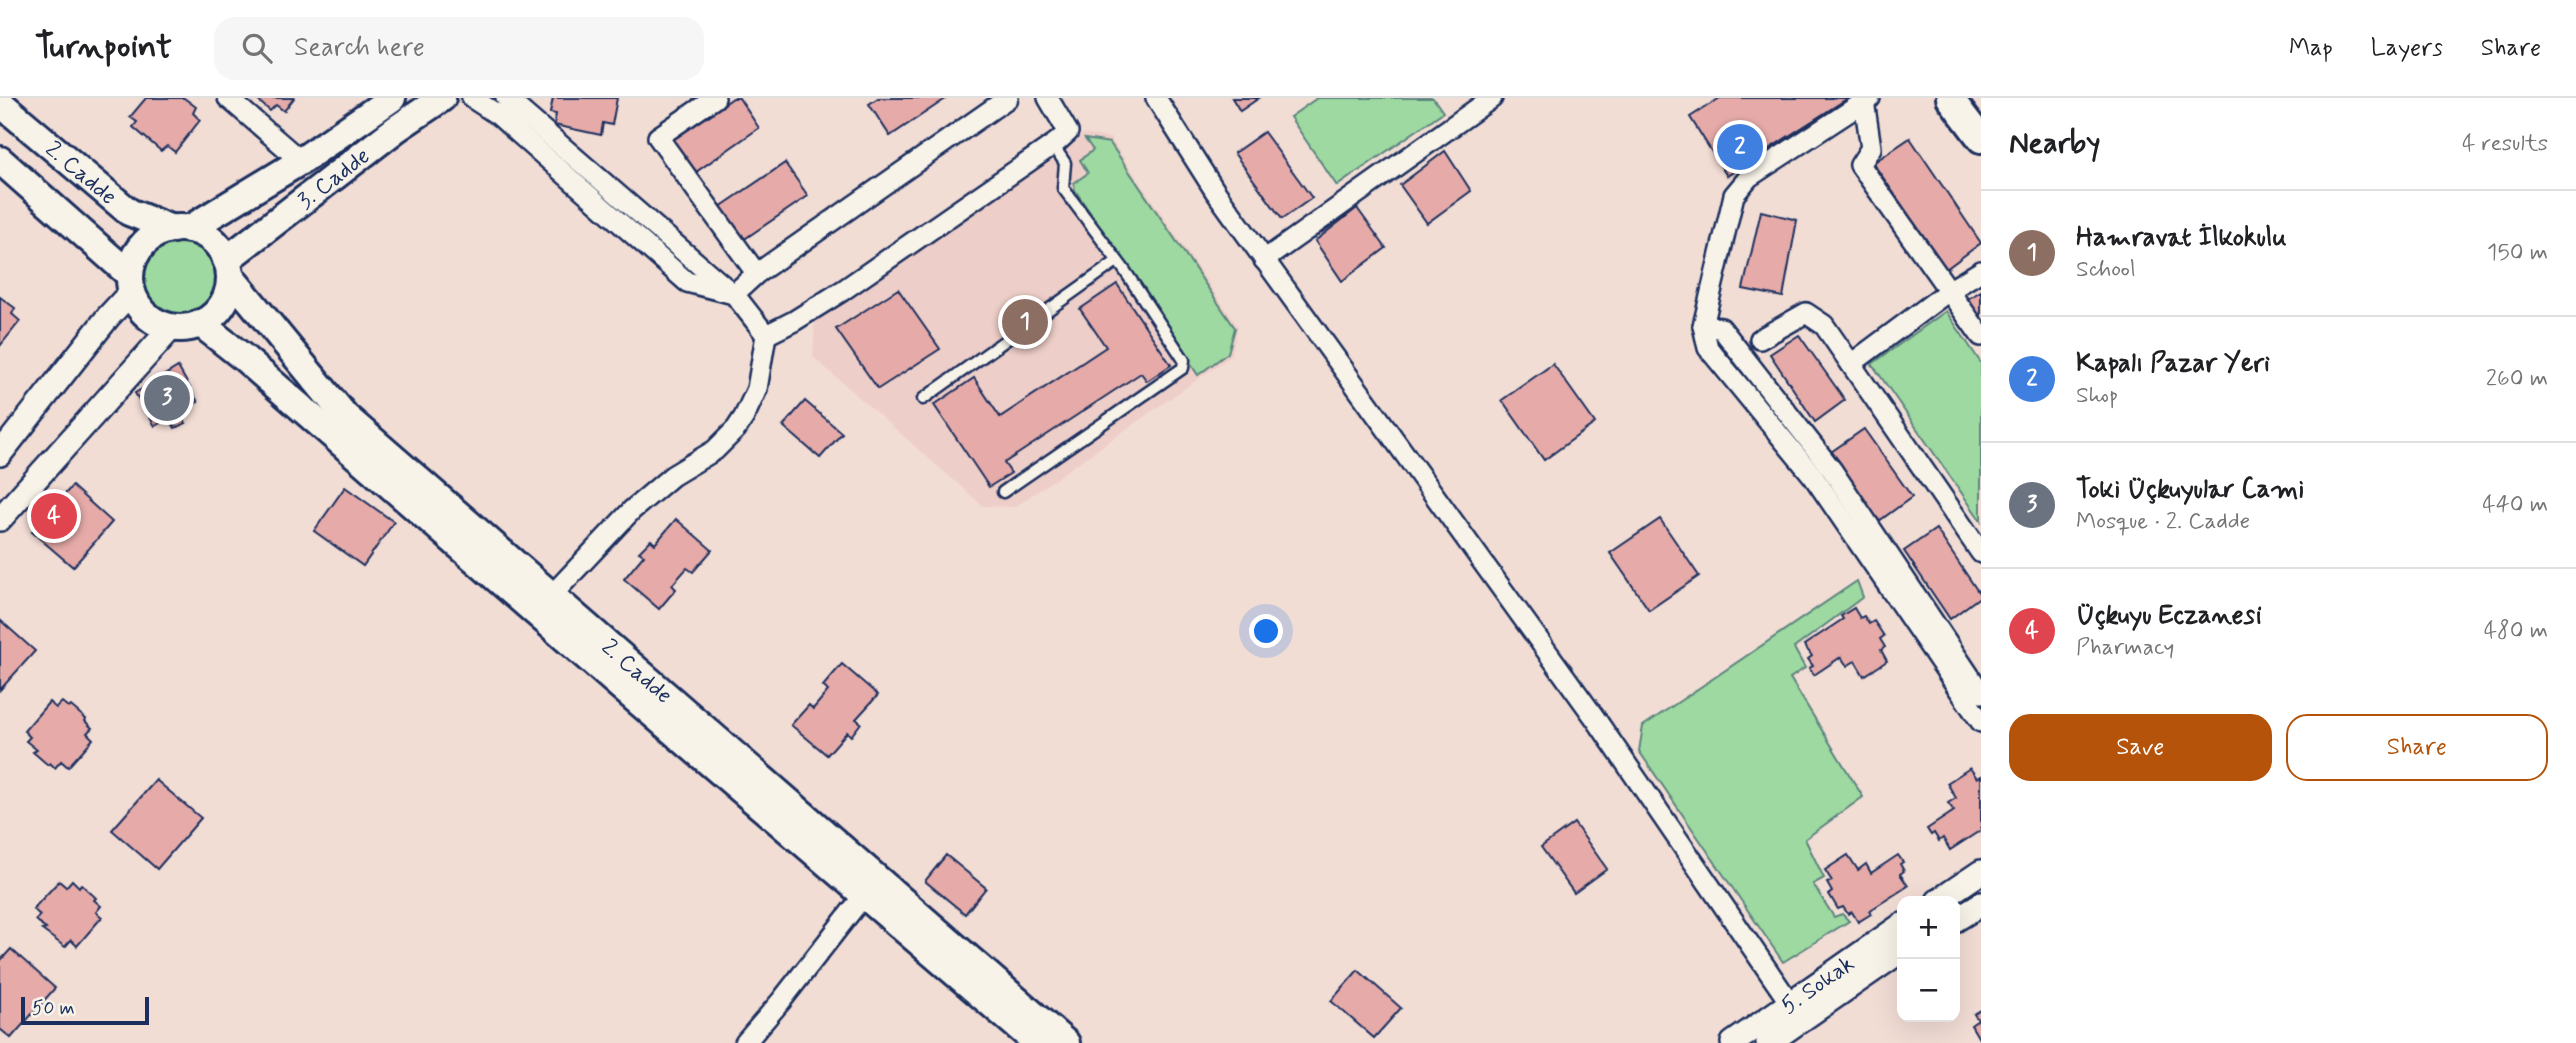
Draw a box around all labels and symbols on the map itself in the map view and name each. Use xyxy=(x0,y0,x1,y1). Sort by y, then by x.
pin: 2 xyxy=(1717,121,1763,173)
street label: 2. Cadde xyxy=(39,135,122,212)
street label: 3. Cadde xyxy=(292,142,376,217)
pin: 1 xyxy=(1002,296,1048,348)
pin: 3 xyxy=(144,372,190,424)
pin: 4 xyxy=(31,490,77,542)
your location xyxy=(1249,614,1283,648)
street label: 2. Cadde xyxy=(595,633,678,711)
street label: 5. Sokak xyxy=(1776,950,1861,1022)
scale bar xyxy=(21,994,149,1026)

